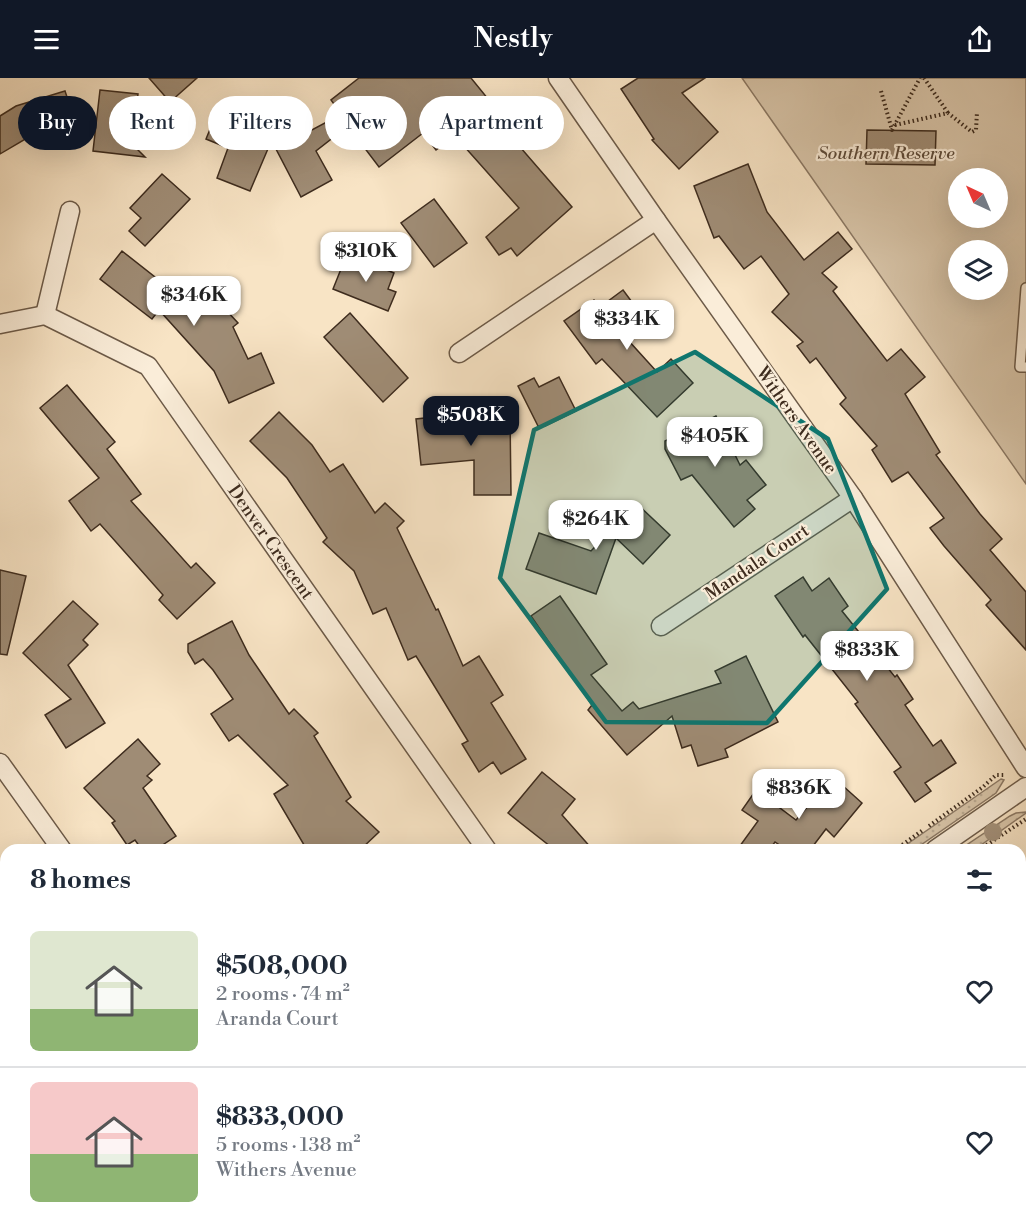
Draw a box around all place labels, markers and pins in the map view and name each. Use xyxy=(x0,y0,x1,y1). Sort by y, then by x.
pin: $310K xyxy=(324,232,408,283)
pin: $346K xyxy=(152,276,236,327)
pin: $334K xyxy=(585,300,669,351)
pin: $508K xyxy=(429,396,513,447)
pin: $405K xyxy=(673,417,757,468)
pin: $264K xyxy=(554,500,638,551)
pin: $833K xyxy=(825,631,909,682)
pin: $836K xyxy=(757,769,841,820)

